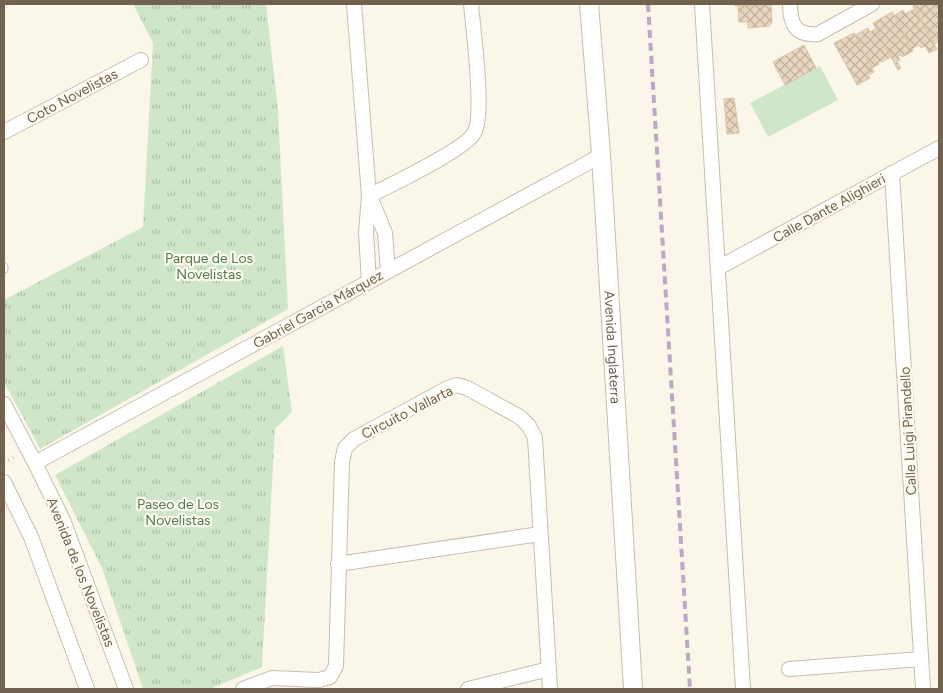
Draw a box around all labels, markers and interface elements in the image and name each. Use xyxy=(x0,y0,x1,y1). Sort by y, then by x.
street label: Coto Novelistas xyxy=(24,65,121,128)
street label: Calle Dante Alighieri xyxy=(770,170,889,246)
park label: Parque de Los Novelistas xyxy=(165,250,253,283)
street label: Gabriel Garcia Márquez xyxy=(250,267,386,352)
street label: Avenida Inglaterra xyxy=(600,290,624,404)
street label: Calle Luigi Pirandello xyxy=(897,366,920,496)
street label: Circuito Vallarta xyxy=(359,382,456,443)
street label: Avenida de los Novelistas xyxy=(43,495,118,649)
park label: Paseo de Los Novelistas xyxy=(137,496,219,529)

